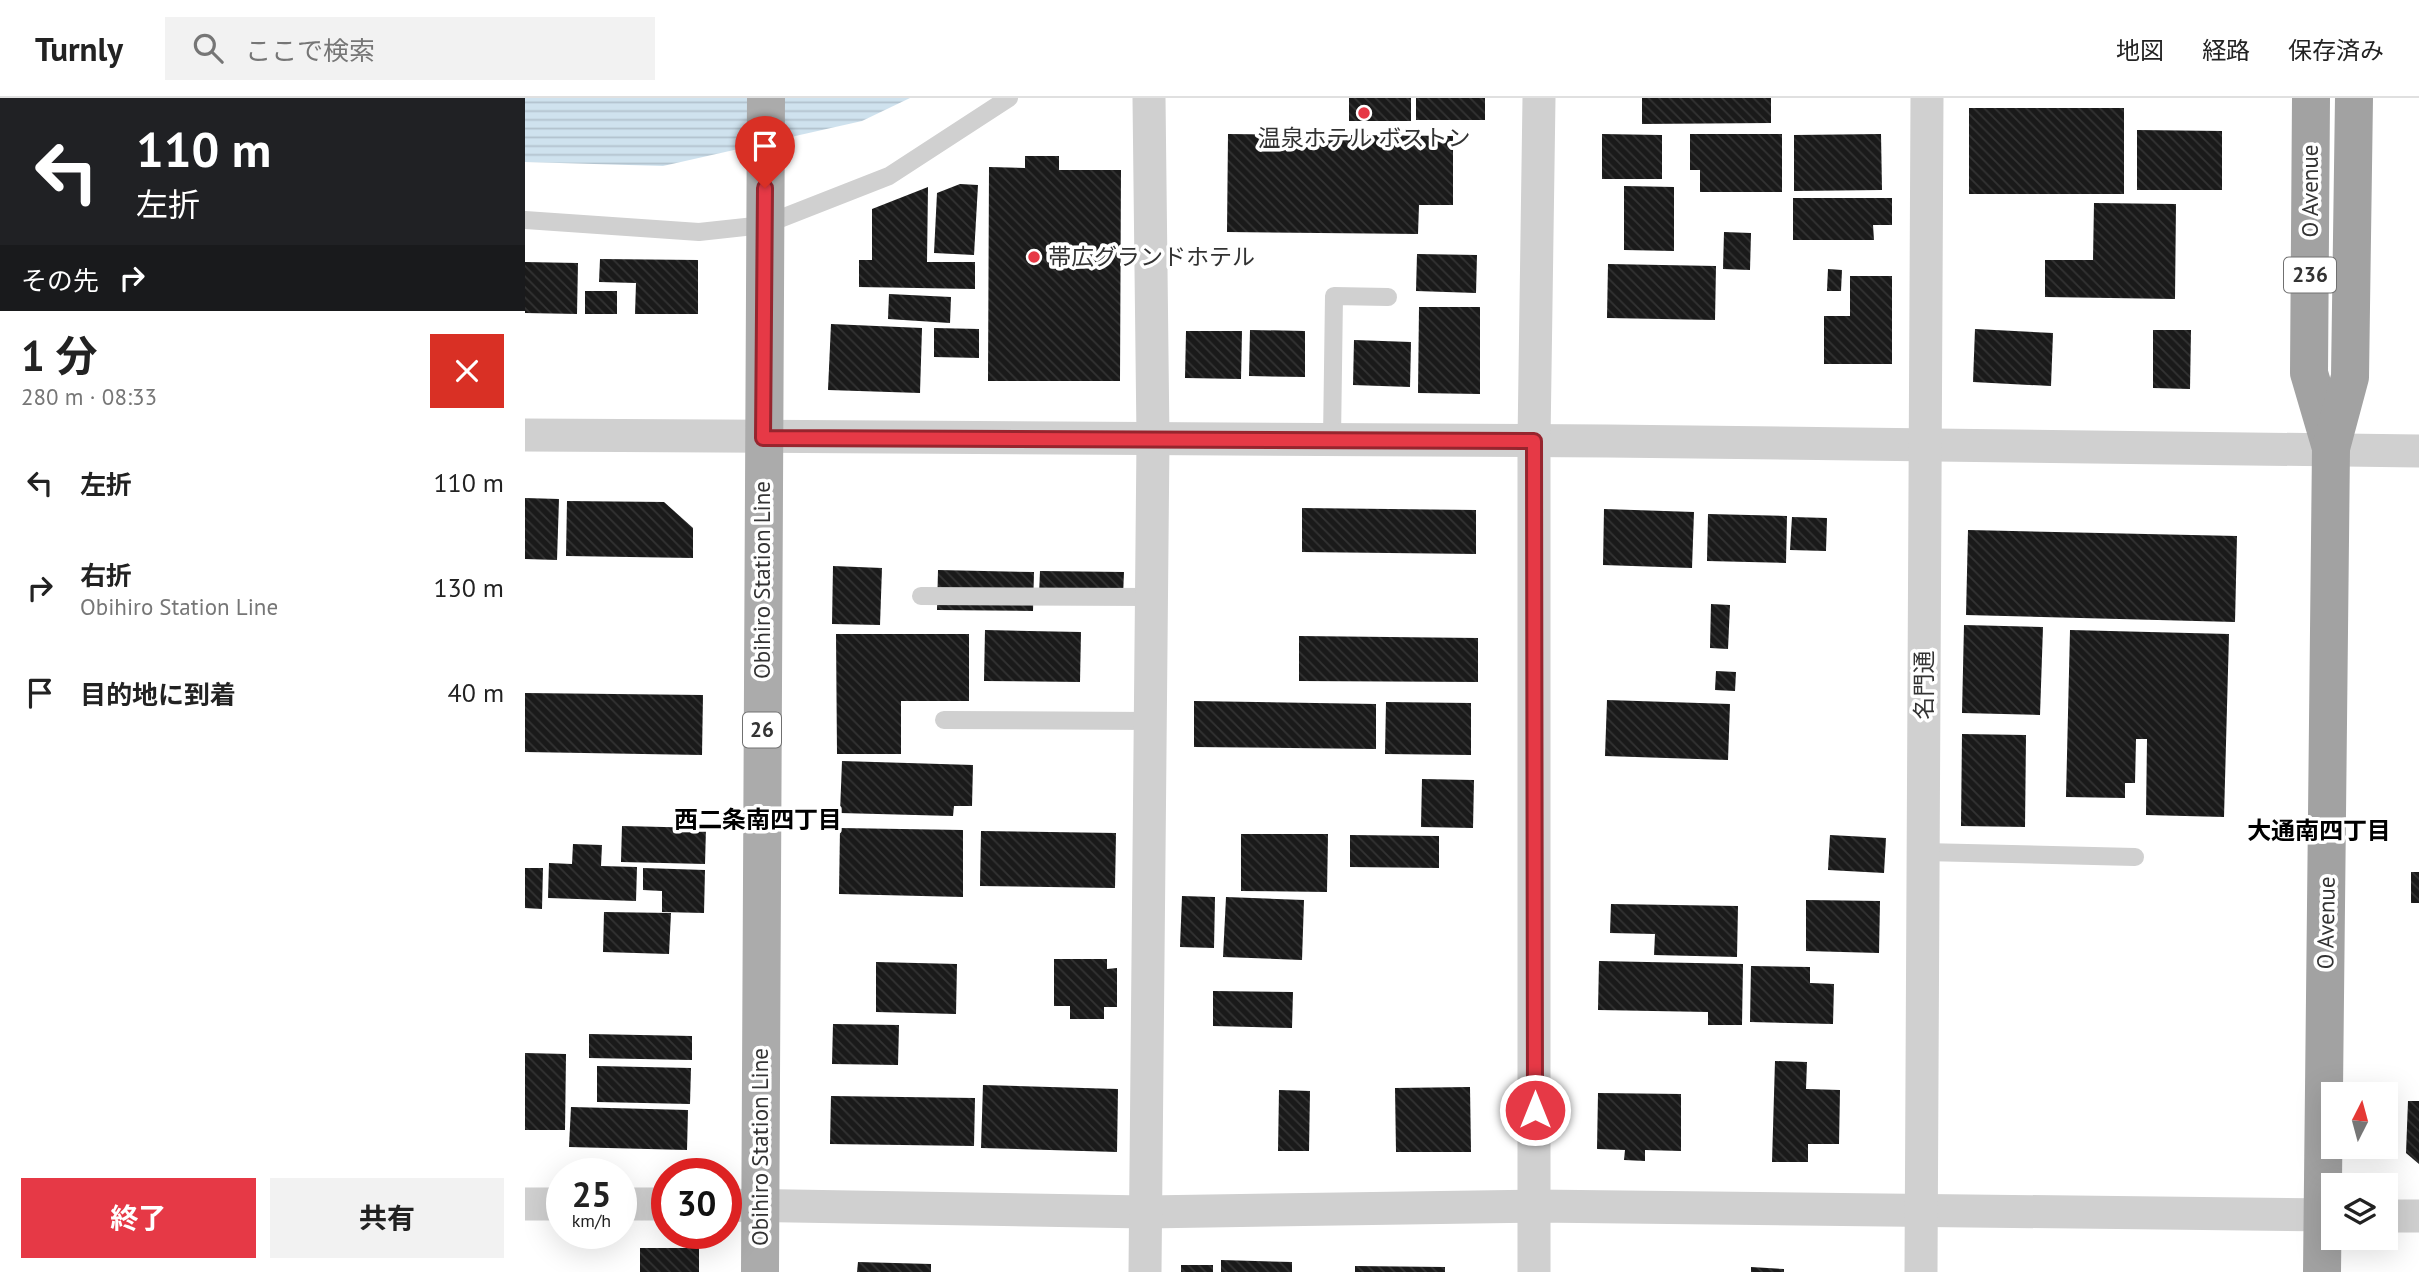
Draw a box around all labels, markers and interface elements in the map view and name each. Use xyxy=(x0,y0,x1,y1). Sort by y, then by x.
search box xyxy=(165,17,655,80)
text: Turnly xyxy=(35,27,123,70)
icon: search xyxy=(189,29,227,67)
text: ここで検索 xyxy=(245,34,375,67)
text: 地図 xyxy=(2116,35,2164,66)
text: 経路 xyxy=(2202,35,2250,66)
text: 保存済み xyxy=(2288,35,2384,66)
marker: 温泉ホテル ボストン xyxy=(1356,105,1372,121)
pin xyxy=(735,116,795,188)
text: 110 m xyxy=(136,117,271,181)
place label: 温泉ホテル ボストン xyxy=(1257,123,1471,152)
icon: left xyxy=(21,126,112,217)
icon: arrive xyxy=(746,127,784,165)
street label: O Avenue xyxy=(2295,145,2324,237)
text: 左折 xyxy=(136,183,200,225)
place label: 帯広グランドホテル xyxy=(1048,242,1255,271)
marker: 帯広グランドホテル xyxy=(1026,249,1042,265)
road number: 236 xyxy=(2284,258,2336,292)
icon: right xyxy=(113,259,151,297)
text: その先 xyxy=(21,264,99,297)
text: 1 分 xyxy=(21,328,97,383)
button: close xyxy=(430,334,504,408)
text: 280 m · 08:33 xyxy=(21,382,157,411)
icon: left xyxy=(21,464,59,502)
text: 110 m xyxy=(433,466,504,499)
text: 左折 xyxy=(80,468,132,501)
street label: Obihiro Station Line xyxy=(747,481,776,679)
text: 右折 xyxy=(80,559,132,592)
icon: right xyxy=(21,569,59,607)
text: 130 m xyxy=(433,571,504,604)
text: Obihiro Station Line xyxy=(80,592,278,621)
street label: 名門通 xyxy=(1909,651,1938,720)
icon: arrive xyxy=(21,674,59,712)
text: 40 m xyxy=(448,676,504,709)
text: 目的地に到着 xyxy=(80,678,236,711)
road number: 26 xyxy=(743,712,781,748)
district label: 西二条南四丁目 xyxy=(674,804,842,835)
district label: 大通南四丁目 xyxy=(2247,815,2391,846)
street label: O Avenue xyxy=(2310,876,2341,970)
street label: Obihiro Station Line xyxy=(745,1048,774,1246)
position arrow xyxy=(1498,1073,1572,1147)
north arrow xyxy=(2321,1082,2397,1158)
map controls xyxy=(2321,1082,2398,1250)
speed limit sign: 30 xyxy=(651,1158,742,1249)
text: 25 xyxy=(572,1171,611,1217)
button: layers xyxy=(2321,1173,2398,1250)
button: 終了 xyxy=(21,1178,256,1258)
button: 共有 xyxy=(270,1178,504,1258)
text: km/h xyxy=(572,1209,611,1232)

